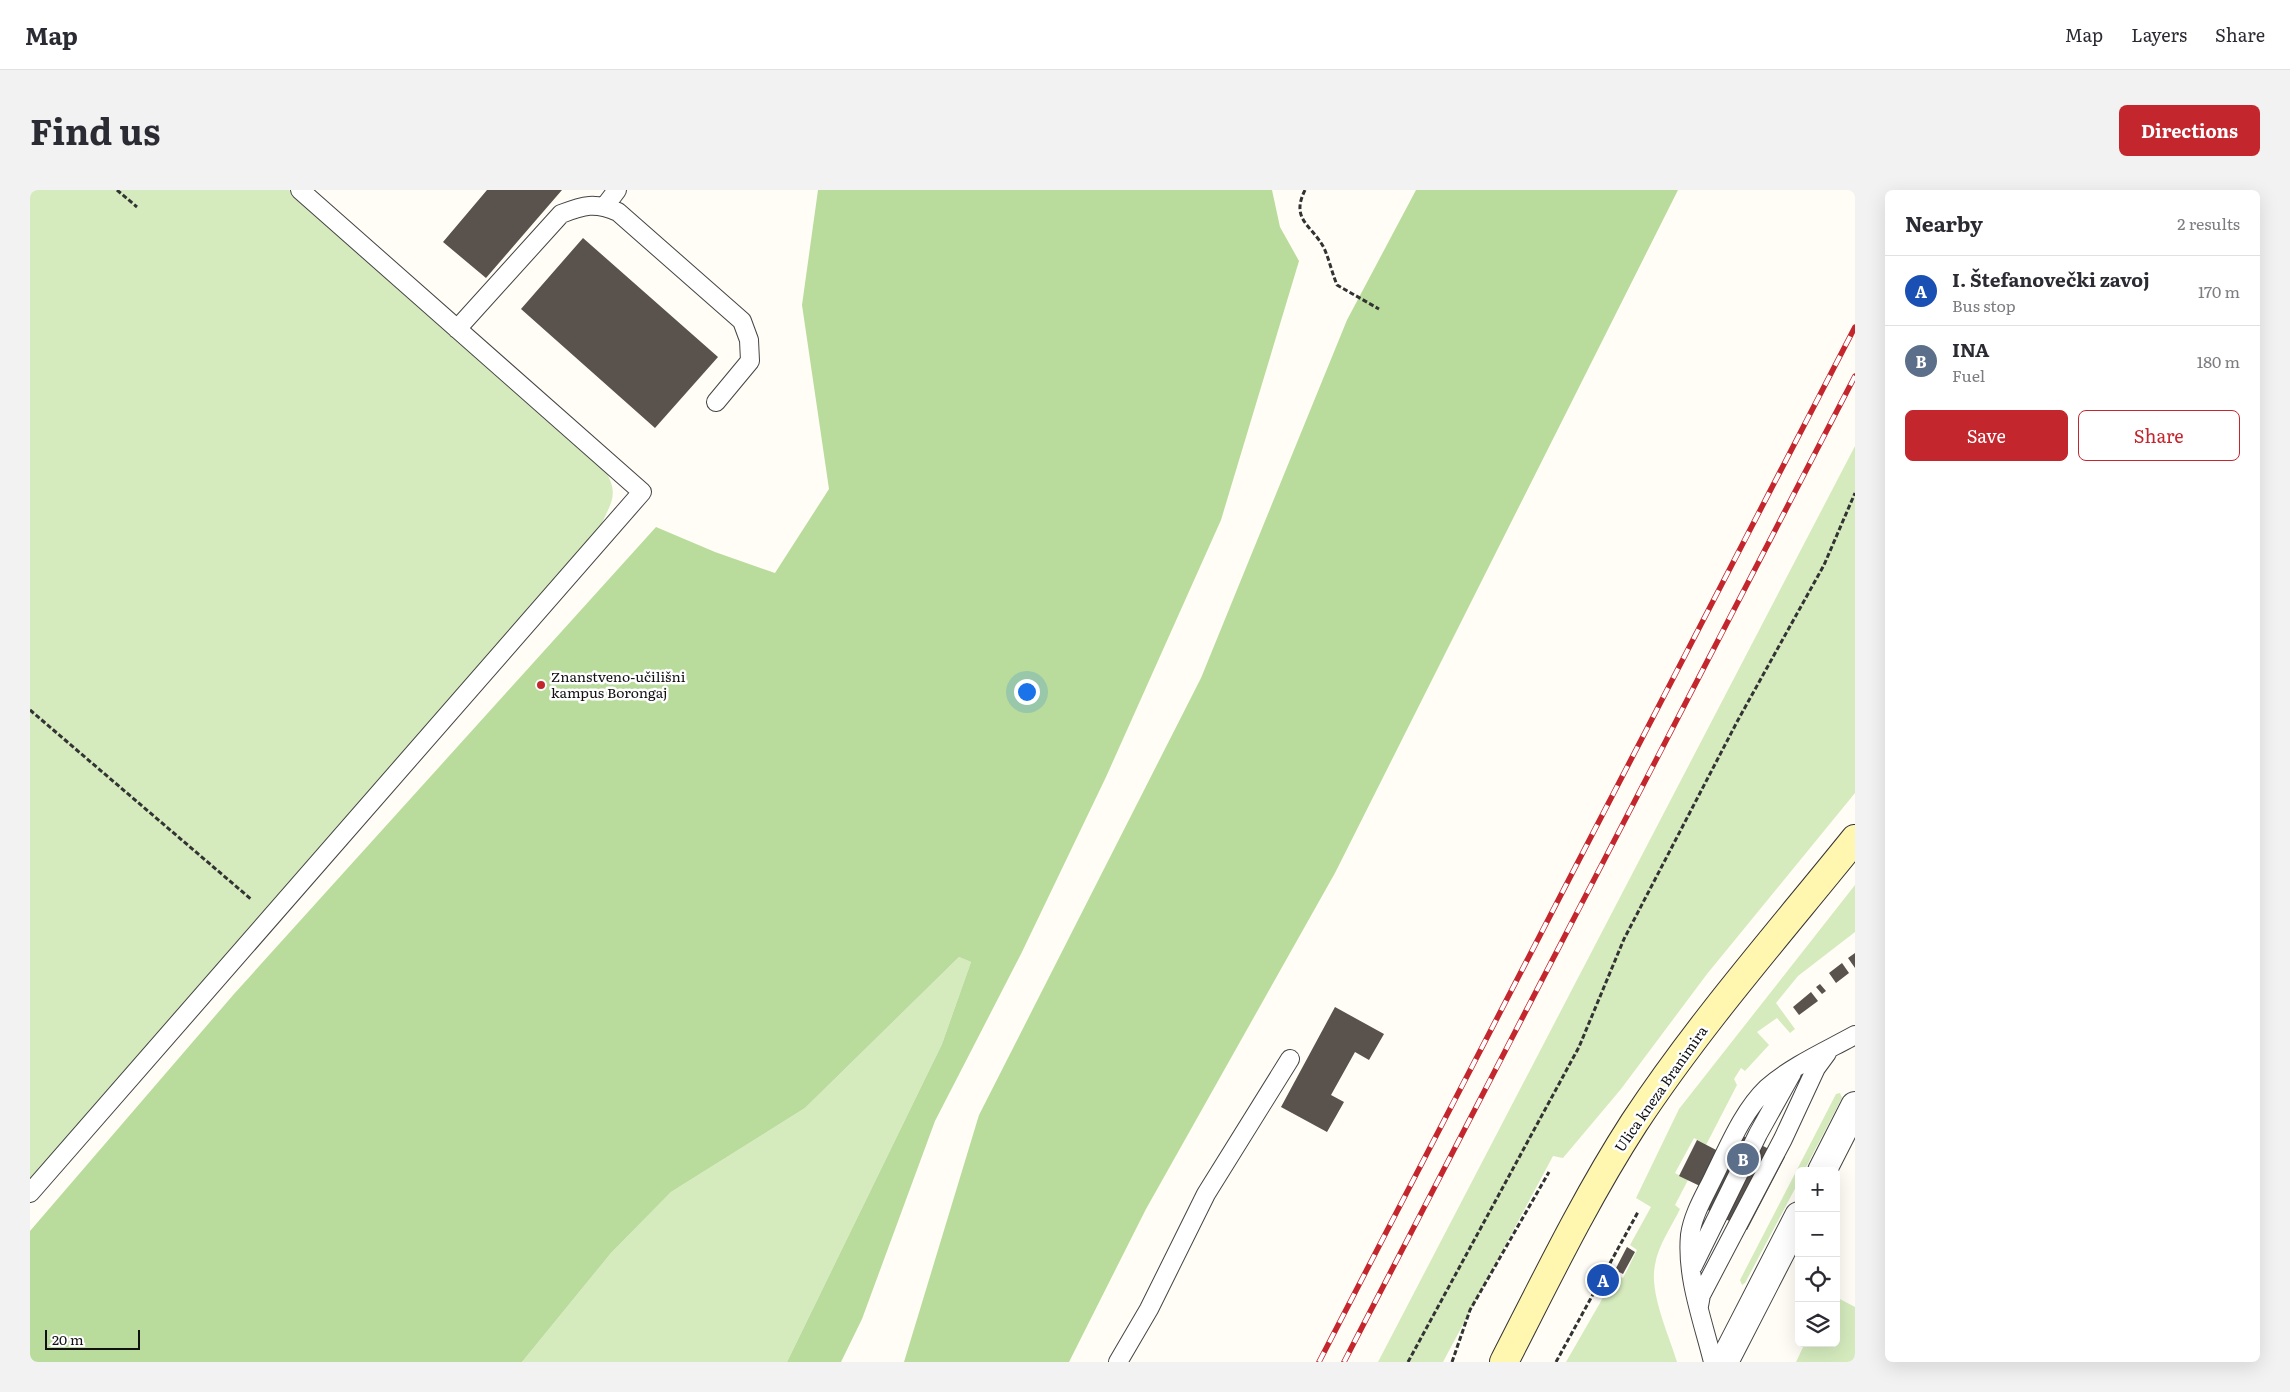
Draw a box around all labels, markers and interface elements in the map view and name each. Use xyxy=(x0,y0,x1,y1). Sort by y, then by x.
text: Map xyxy=(25,17,78,52)
text: Map xyxy=(2065,21,2103,48)
text: Layers xyxy=(2131,21,2187,48)
text: Share xyxy=(2215,21,2265,48)
text: Find us xyxy=(30,104,160,156)
button: Directions xyxy=(2119,105,2260,156)
text: Nearby xyxy=(1905,207,1983,238)
text: 2 results xyxy=(2177,211,2240,235)
text: I. Štefanovečki zavoj xyxy=(1952,265,2150,293)
text: A xyxy=(1915,279,1927,303)
text: 170 m xyxy=(2198,279,2240,303)
text: Bus stop xyxy=(1952,293,2016,317)
text: INA xyxy=(1952,335,1989,363)
text: B xyxy=(1915,349,1927,373)
text: 180 m xyxy=(2197,349,2240,373)
text: Fuel xyxy=(1952,363,1985,387)
button: Save xyxy=(1905,410,2068,461)
button: Share xyxy=(2078,410,2240,461)
place label: Znanstveno-učilišni kampus Borongaj xyxy=(551,666,686,702)
marker: Znanstveno-učilišni kampus Borongaj xyxy=(535,679,547,691)
your location xyxy=(1014,679,1040,705)
street label: Ulica kneza Branimira xyxy=(1609,1021,1712,1155)
pin: B xyxy=(1727,1140,1759,1178)
map controls xyxy=(1795,1167,1840,1347)
button: + xyxy=(1795,1167,1840,1212)
button: − xyxy=(1795,1212,1840,1257)
button: locate xyxy=(1795,1257,1840,1302)
pin: A xyxy=(1587,1261,1619,1299)
button: layers xyxy=(1795,1302,1840,1347)
scale bar xyxy=(45,1327,140,1350)
text: 20 m xyxy=(52,1329,84,1349)

